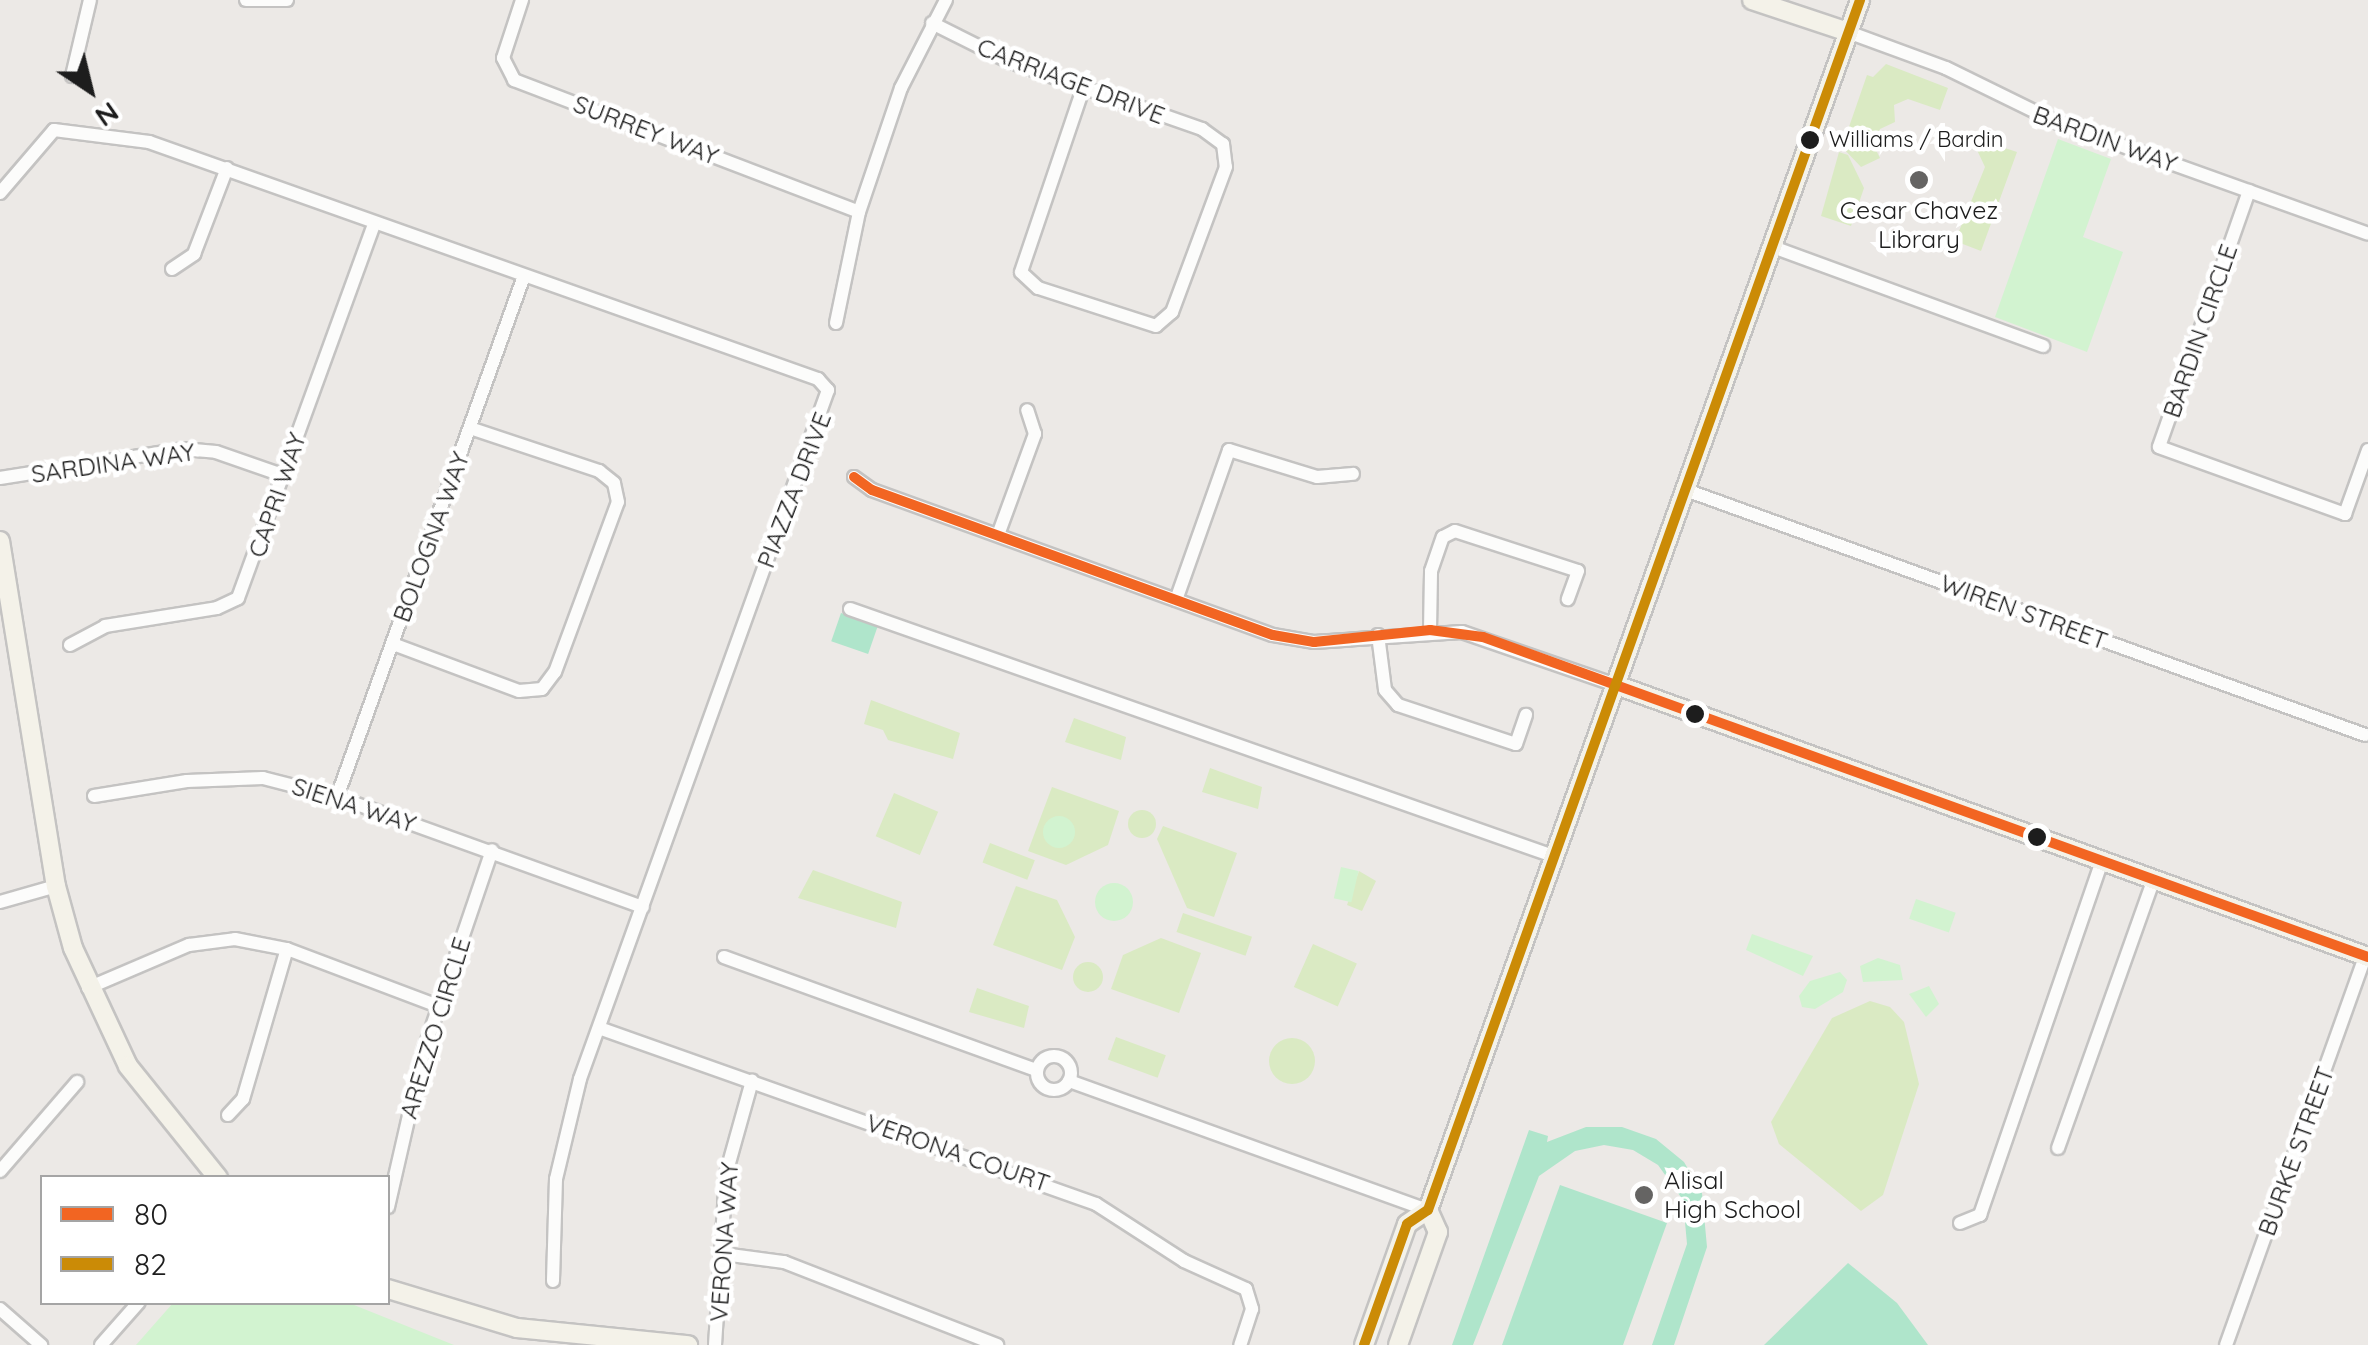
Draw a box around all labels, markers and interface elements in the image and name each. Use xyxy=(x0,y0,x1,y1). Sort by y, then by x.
street label: CARRIAGE DRIVE xyxy=(973,31,1169,131)
north arrow xyxy=(40,40,140,140)
street label: SURREY WAY xyxy=(569,89,723,171)
text: N xyxy=(89,95,126,135)
street label: BARDIN WAY xyxy=(2029,99,2181,179)
place label: Williams / Bardin xyxy=(1829,127,2003,153)
marker: Williams / Bardin xyxy=(1800,130,1820,150)
marker: Cesar Chavez Library xyxy=(1908,169,1930,191)
place label: Cesar Chavez Library xyxy=(1840,196,1998,255)
street label: BARDIN CIRCLE xyxy=(2156,240,2244,422)
street label: PIAZZA DRIVE xyxy=(751,408,837,572)
street label: CAPRI WAY xyxy=(242,429,312,561)
street label: SARDINA WAY xyxy=(29,437,197,489)
street label: BOLOGNA WAY xyxy=(386,448,476,626)
street label: WIREN STREET xyxy=(1936,568,2112,656)
unlabelled marker xyxy=(1685,704,1705,724)
street label: SIENA WAY xyxy=(288,771,420,839)
unlabelled marker xyxy=(2027,827,2047,847)
street label: AREZZO CIRCLE xyxy=(393,934,477,1122)
street label: BURKE STREET xyxy=(2251,1062,2341,1240)
street label: VERONA COURT xyxy=(862,1107,1054,1199)
street label: VERONA WAY xyxy=(703,1161,745,1323)
place label: Alisal High School xyxy=(1664,1166,1801,1225)
legend xyxy=(40,1175,390,1305)
marker: Alisal High School xyxy=(1633,1184,1655,1206)
text: 80 xyxy=(134,1195,168,1233)
text: 82 xyxy=(134,1245,167,1283)

